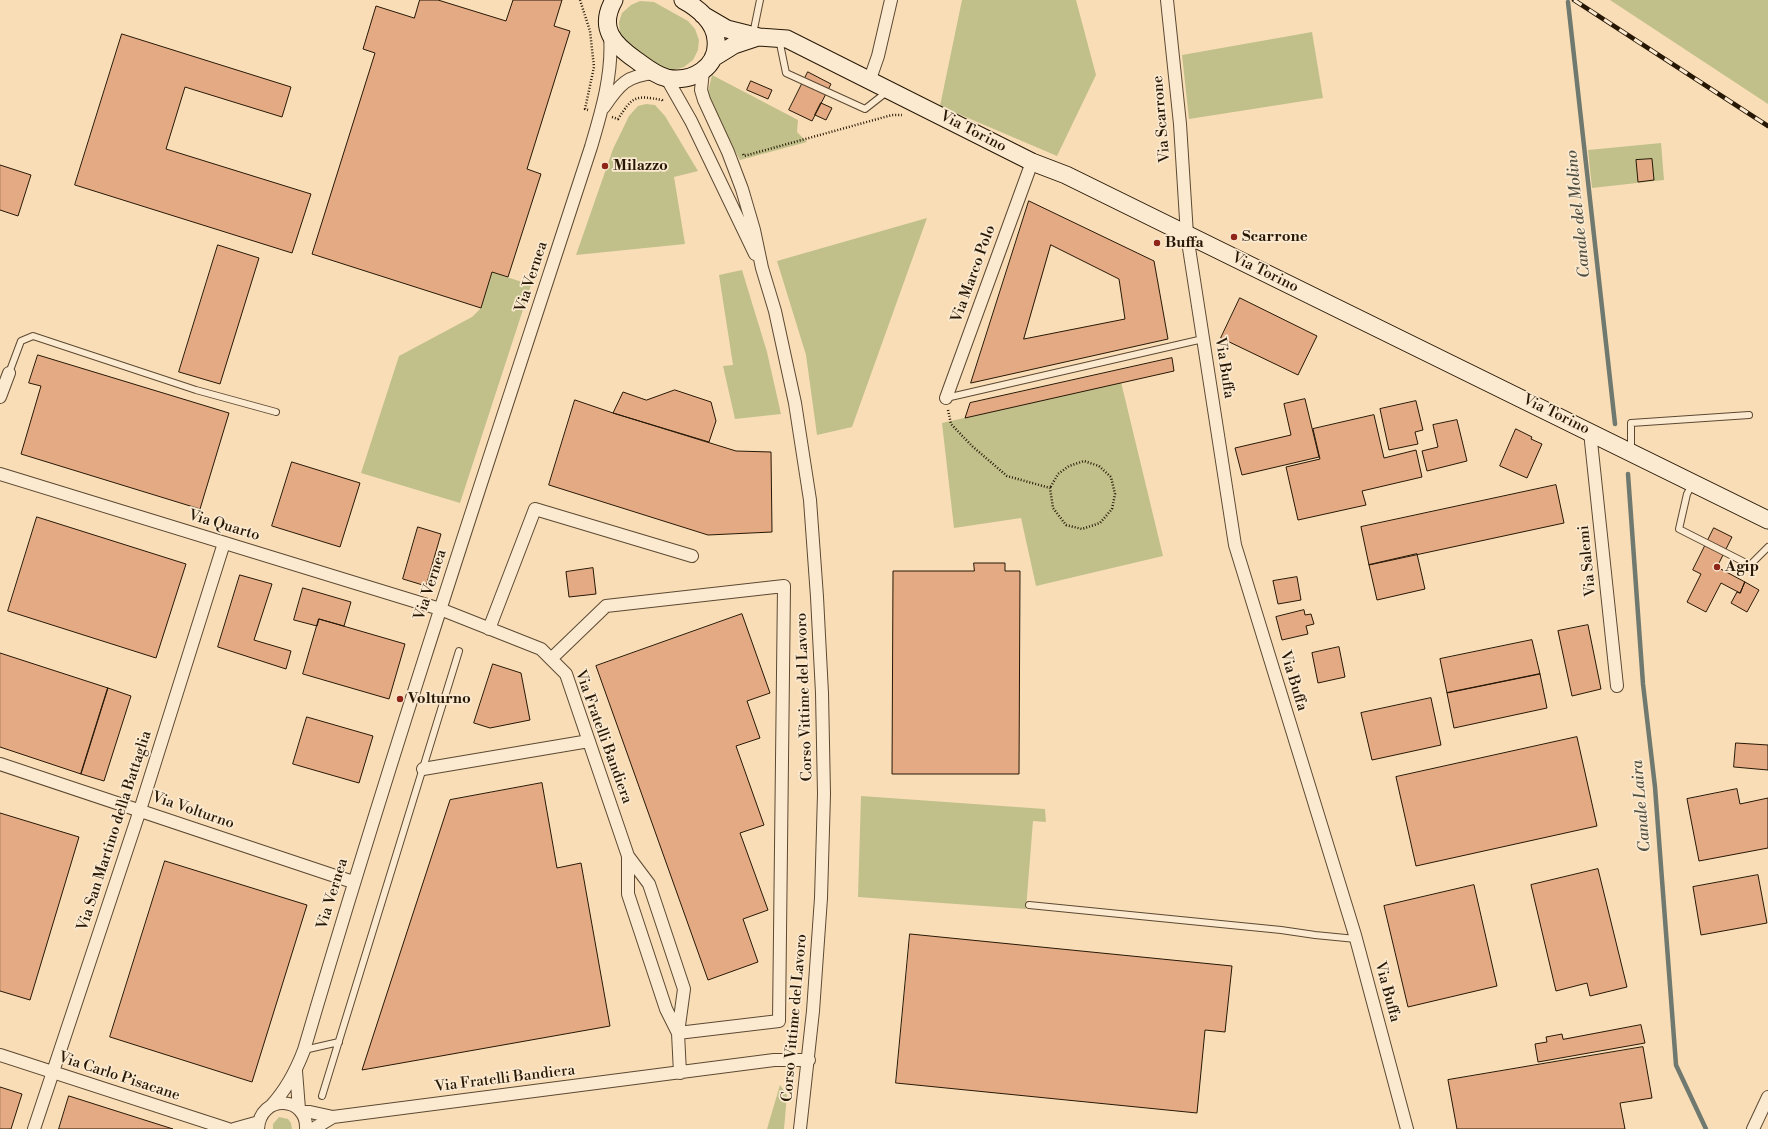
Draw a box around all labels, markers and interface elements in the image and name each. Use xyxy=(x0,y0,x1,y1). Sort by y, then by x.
street label: Via Scarrone xyxy=(1149,75,1175,163)
street label: Via Torino xyxy=(937,108,1009,156)
water label: Canale del Molino xyxy=(1563,149,1595,279)
place label: Milazzo xyxy=(613,157,668,175)
marker: Milazzo xyxy=(600,161,610,171)
street label: Via Marco Polo xyxy=(948,223,1000,325)
place label: Scarrone xyxy=(1242,228,1308,246)
marker: Scarrone xyxy=(1229,232,1239,242)
place label: Buffa xyxy=(1165,234,1204,252)
marker: Buffa xyxy=(1152,238,1162,248)
street label: Via Vernea xyxy=(512,239,552,315)
street label: Via Torino xyxy=(1229,249,1301,297)
street label: Via Buffa xyxy=(1210,336,1238,400)
street label: Via Torino xyxy=(1520,391,1592,439)
street label: Via Quarto xyxy=(186,507,262,545)
street label: Via Salemi xyxy=(1575,524,1601,598)
street label: Via Vernea xyxy=(411,547,451,623)
place label: Agip xyxy=(1725,558,1759,576)
marker: Agip xyxy=(1712,562,1722,572)
street label: Corso Vittime del Lavoro xyxy=(793,612,817,782)
street label: Via Buffa xyxy=(1275,649,1311,713)
street label: Via Fratelli Bandiera xyxy=(570,668,636,806)
place label: Volturno xyxy=(408,690,471,708)
marker: Volturno xyxy=(395,694,405,704)
street label: Via San Martino della Battaglia xyxy=(74,729,156,933)
water label: Canale Laira xyxy=(1628,759,1656,853)
street label: Via Volturno xyxy=(150,789,236,833)
street label: Via Vernea xyxy=(314,856,352,932)
street label: Corso Vittime del Lavoro xyxy=(779,933,811,1103)
street label: Via Buffa xyxy=(1370,960,1404,1024)
street label: Via Carlo Pisacane xyxy=(56,1049,182,1105)
street label: Via Fratelli Bandiera xyxy=(434,1061,576,1097)

